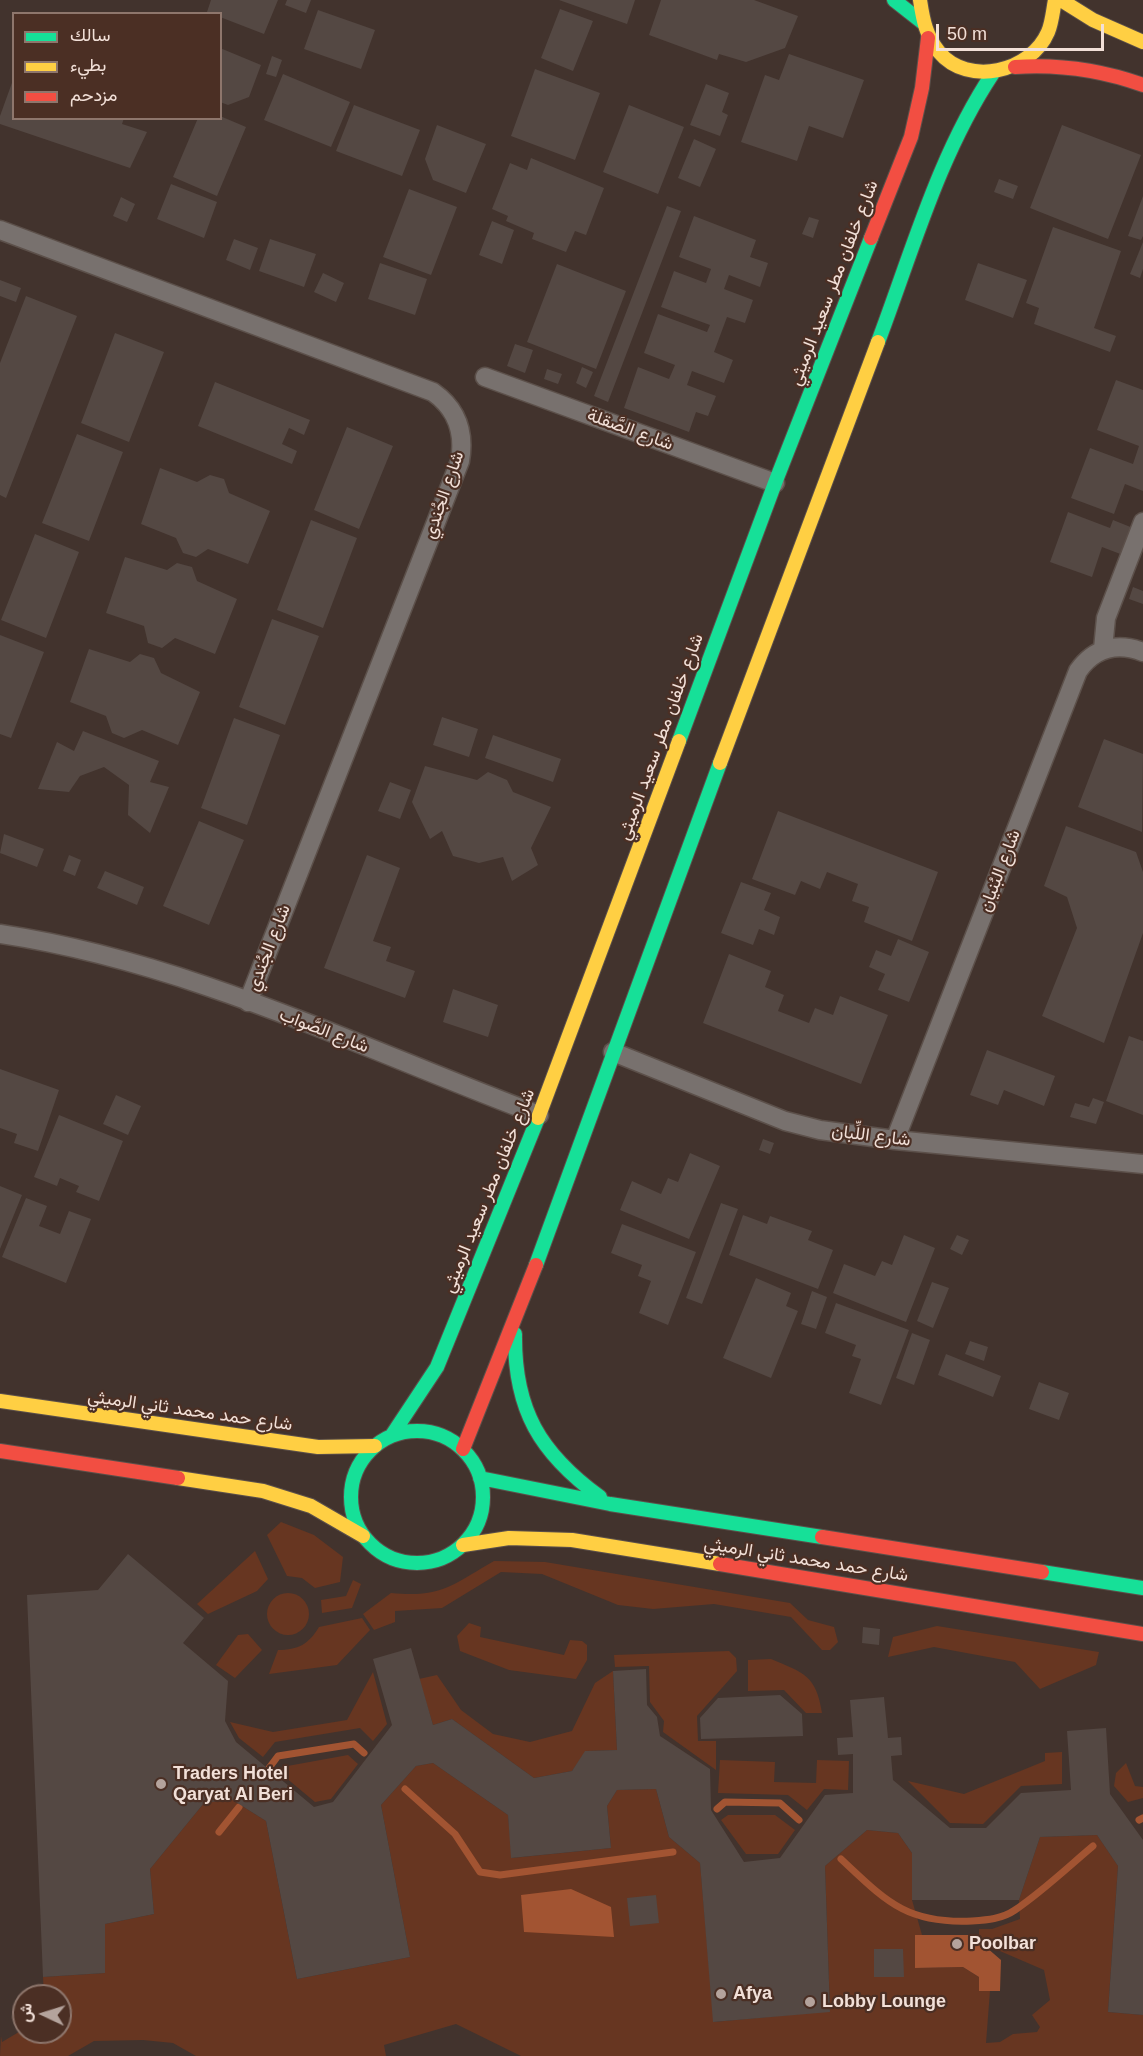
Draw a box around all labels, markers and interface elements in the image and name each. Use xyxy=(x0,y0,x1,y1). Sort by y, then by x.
legend xyxy=(12,12,222,120)
scale bar xyxy=(939,12,1107,50)
text: 50 m xyxy=(947,24,987,44)
text: سالك xyxy=(70,25,110,45)
text: بطيء xyxy=(70,55,106,75)
text: مزدحم xyxy=(70,85,117,105)
street label: شارع خلفان مطر سعيد الرميثي xyxy=(785,177,883,389)
street label: شارع الصَّقلة xyxy=(584,404,676,456)
street label: شارع الجُندي xyxy=(419,448,469,542)
street label: شارع خلفان مطر سعيد الرميثي xyxy=(614,631,708,843)
street label: شارع البُنيان xyxy=(974,827,1026,915)
street label: شارع الجُندي xyxy=(243,902,295,994)
street label: شارع الصَّواب xyxy=(276,1004,372,1058)
street label: شارع خلفان مطر سعيد الرميثي xyxy=(438,1086,540,1296)
street label: شارع اللِّبان xyxy=(830,1120,912,1152)
street label: شارع حمد محمد ثاني الرميثي xyxy=(86,1386,294,1436)
street label: شارع حمد محمد ثاني الرميثي xyxy=(702,1533,910,1587)
place label: Traders Hotel Qaryat Al Beri xyxy=(173,1763,293,1806)
marker: Traders Hotel Qaryat Al Beri xyxy=(154,1777,168,1791)
place label: Poolbar xyxy=(969,1933,1036,1955)
marker: Poolbar xyxy=(950,1937,964,1951)
place label: Afya xyxy=(733,1983,772,2005)
north arrow xyxy=(12,1984,72,2044)
marker: Afya xyxy=(714,1987,728,2001)
place label: Lobby Lounge xyxy=(822,1991,946,2013)
marker: Lobby Lounge xyxy=(803,1995,817,2009)
text: ش xyxy=(16,2003,35,2023)

